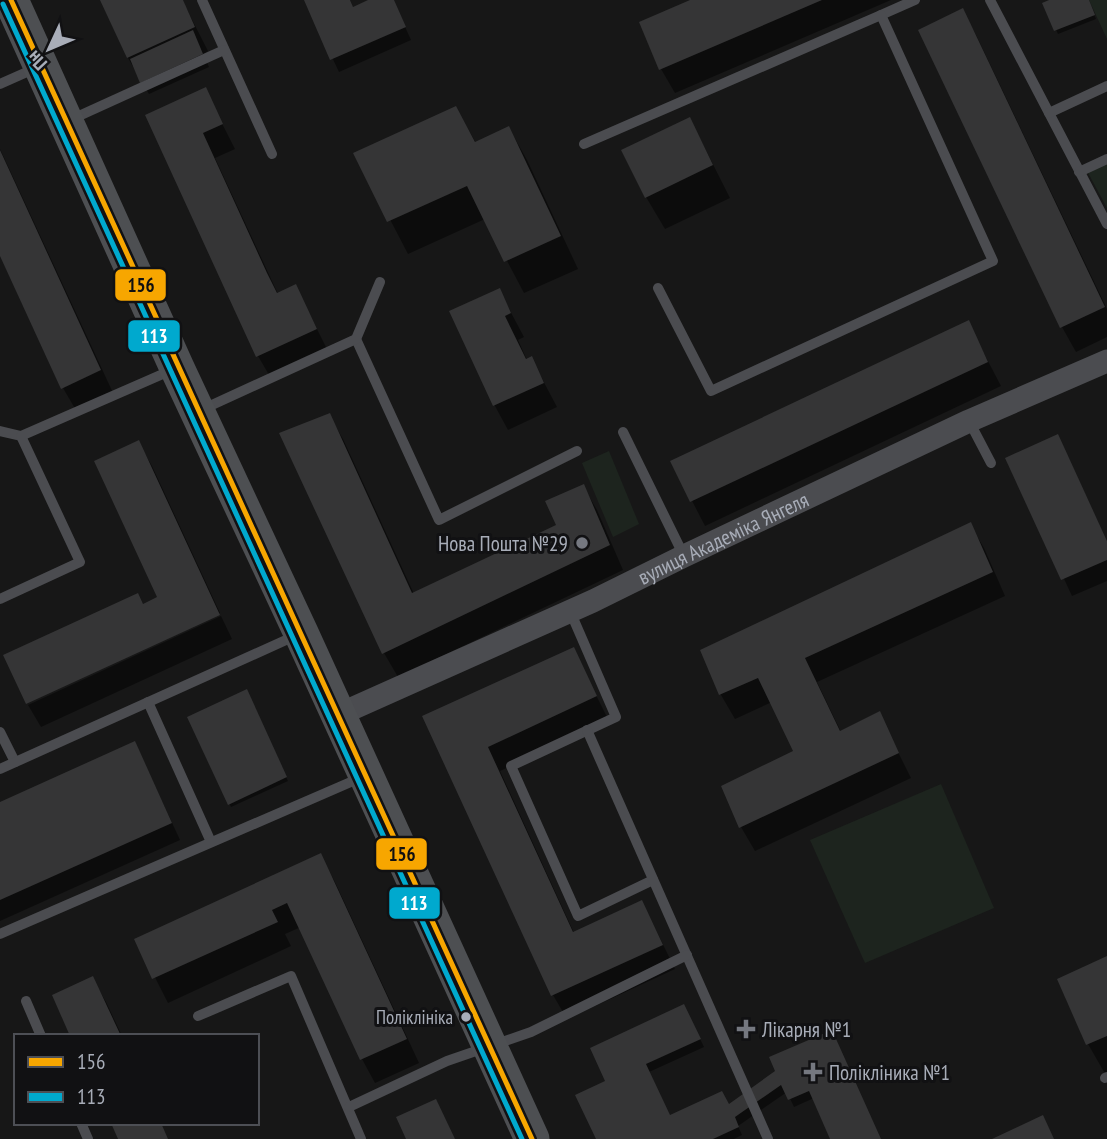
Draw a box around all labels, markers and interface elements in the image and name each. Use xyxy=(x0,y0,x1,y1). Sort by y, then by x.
north arrow xyxy=(14,14,84,84)
text: Пн xyxy=(22,46,52,76)
line badge: 156 xyxy=(114,268,167,302)
text: 156 xyxy=(127,273,155,297)
line badge: 113 xyxy=(127,319,181,353)
text: 113 xyxy=(140,324,168,348)
street label: вулиця Академіка Янгеля xyxy=(633,486,813,590)
place label: Нова Пошта №29 xyxy=(438,530,568,557)
marker: Нова Пошта №29 xyxy=(574,535,590,551)
line badge: 156 xyxy=(375,837,428,871)
text: 156 xyxy=(388,842,416,866)
line badge: 113 xyxy=(388,886,441,920)
text: 113 xyxy=(400,891,428,915)
place label: Поліклініка xyxy=(376,1005,453,1029)
marker: Поліклініка xyxy=(459,1010,473,1024)
place label: Лікарня №1 xyxy=(761,1016,851,1043)
marker: Лікарня №1 xyxy=(736,1019,756,1039)
legend xyxy=(14,1034,259,1125)
text: 156 xyxy=(77,1048,105,1075)
place label: Полікліника №1 xyxy=(829,1059,950,1086)
marker: Полікліника №1 xyxy=(803,1062,823,1082)
text: 113 xyxy=(77,1083,105,1110)

